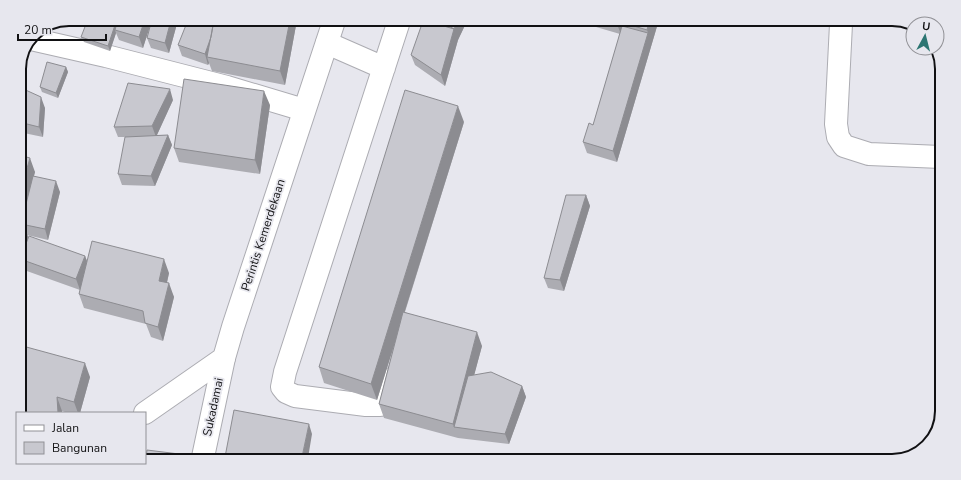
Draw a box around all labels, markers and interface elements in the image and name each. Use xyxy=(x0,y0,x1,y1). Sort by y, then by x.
scale bar xyxy=(18,16,106,42)
north arrow xyxy=(905,16,945,56)
text: U xyxy=(921,19,931,35)
text: 20 m xyxy=(24,22,52,38)
street label: Perintis Kemerdekaan xyxy=(237,177,289,293)
street label: Sukadamai xyxy=(199,376,227,438)
legend xyxy=(16,412,146,464)
text: Jalan xyxy=(51,420,79,436)
text: Bangunan xyxy=(52,440,107,456)

